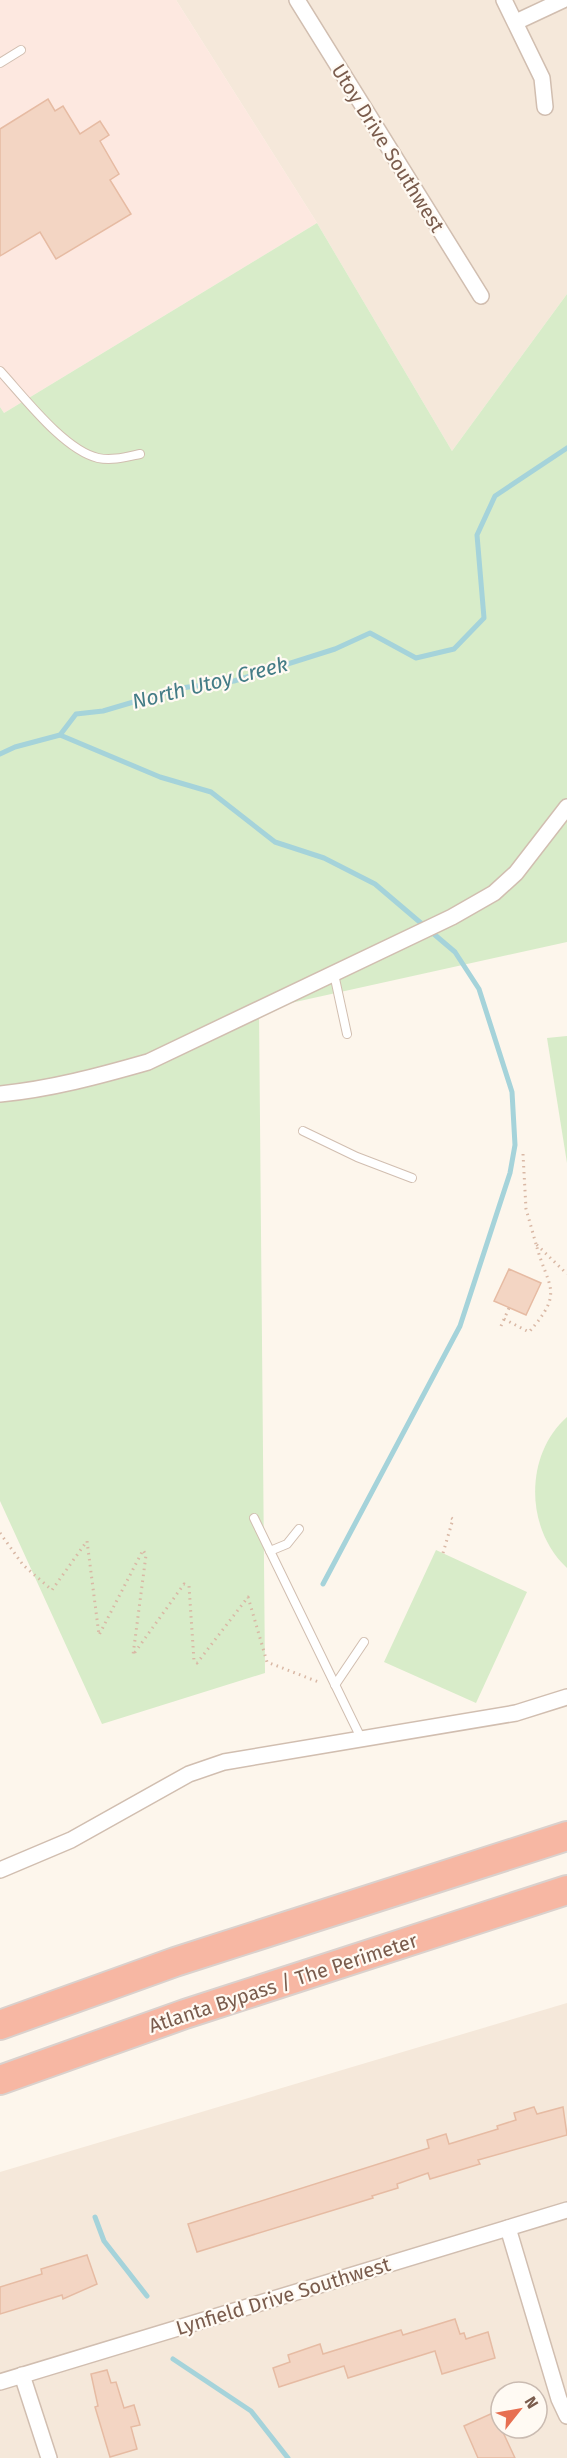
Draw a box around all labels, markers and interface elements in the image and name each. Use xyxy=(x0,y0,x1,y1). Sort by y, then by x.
street label: Utoy Drive Southwest xyxy=(326,59,450,237)
water label: North Utoy Creek xyxy=(129,651,291,715)
street label: Atlanta Bypass / The Perimeter xyxy=(146,1928,421,2038)
street label: Lynfield Drive Southwest xyxy=(173,2252,394,2340)
north arrow xyxy=(489,2380,549,2440)
text: N xyxy=(521,2393,542,2412)

